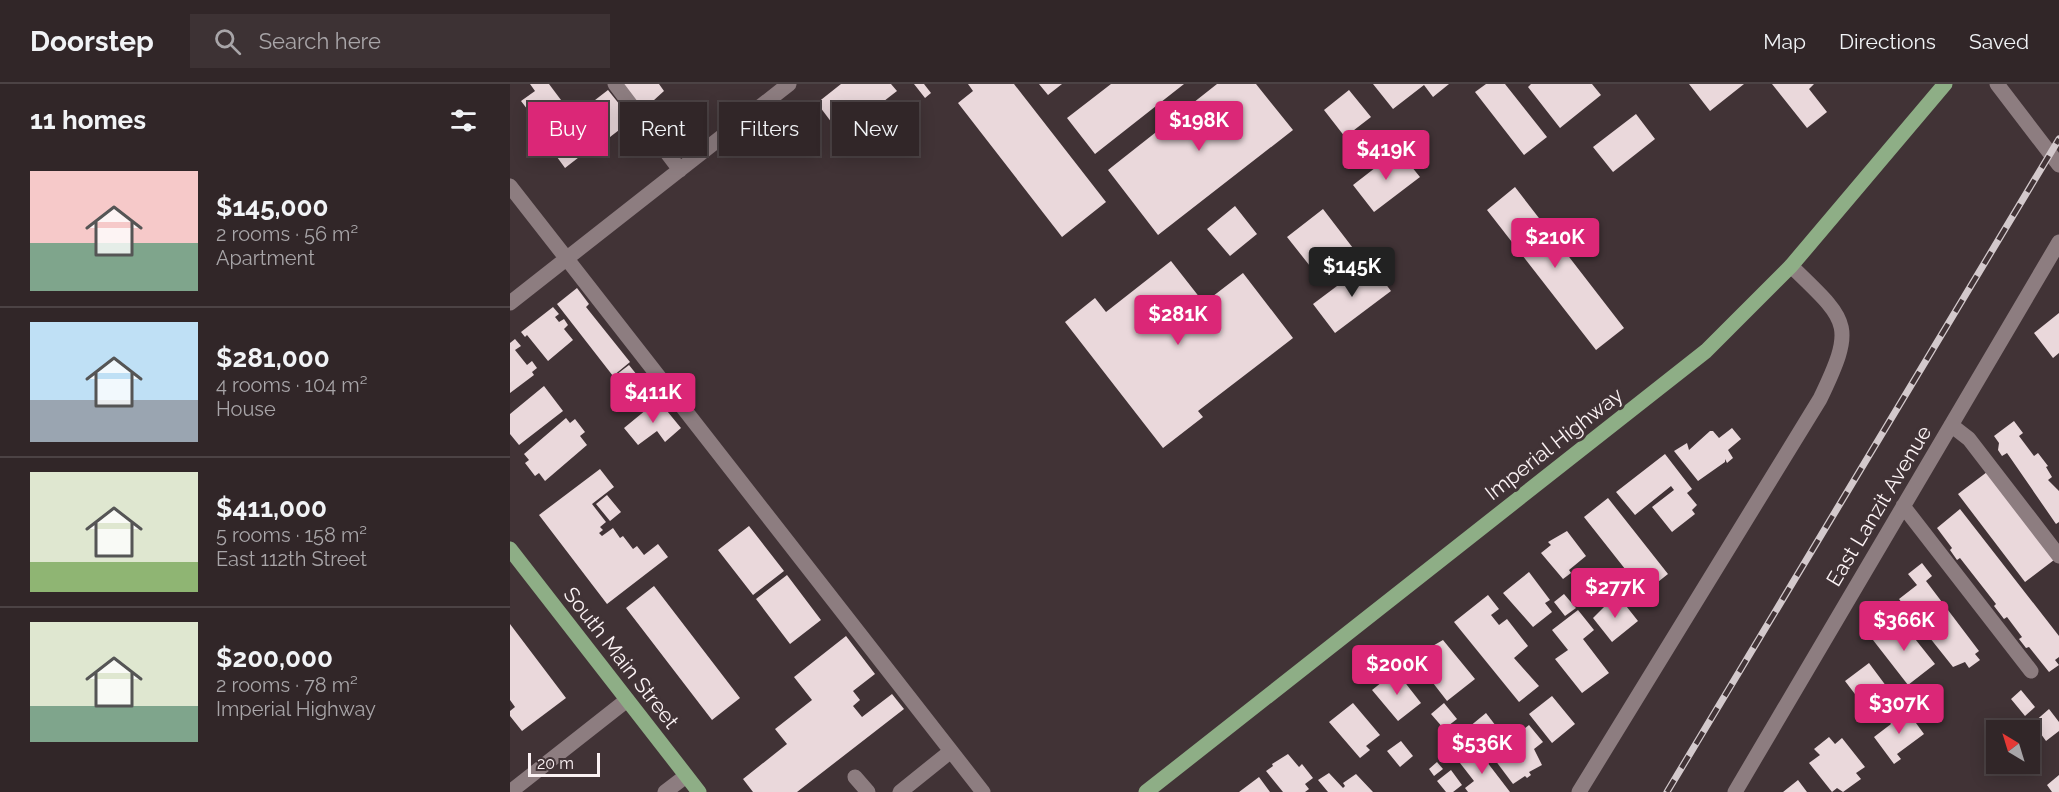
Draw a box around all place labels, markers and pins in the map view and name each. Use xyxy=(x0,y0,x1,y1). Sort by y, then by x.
pin: $198K xyxy=(1157,101,1241,152)
pin: $419K xyxy=(1344,130,1428,181)
pin: $210K xyxy=(1513,218,1597,269)
pin: $145K xyxy=(1310,247,1394,298)
pin: $281K xyxy=(1136,295,1220,346)
pin: $411K xyxy=(611,373,695,424)
pin: $277K xyxy=(1573,568,1657,619)
pin: $366K xyxy=(1862,601,1946,652)
pin: $200K xyxy=(1355,645,1439,696)
pin: $307K xyxy=(1857,684,1941,735)
pin: $536K xyxy=(1440,724,1524,775)

